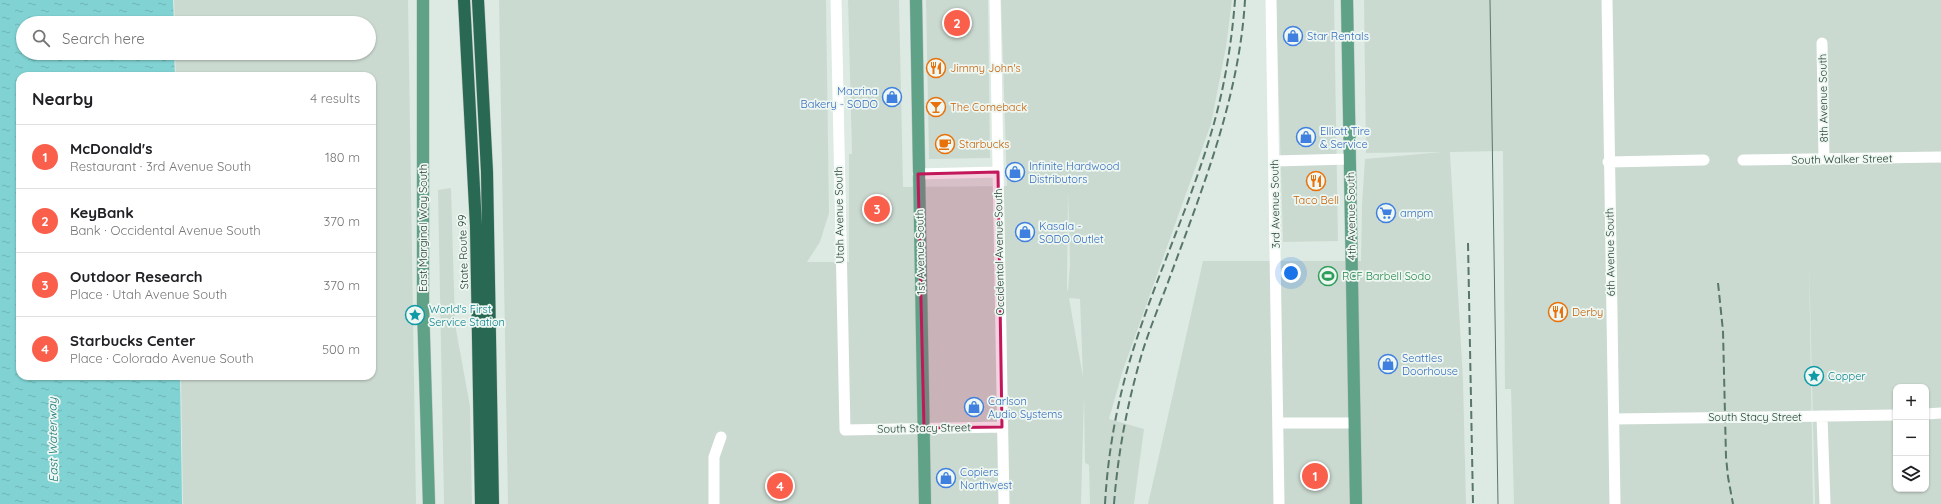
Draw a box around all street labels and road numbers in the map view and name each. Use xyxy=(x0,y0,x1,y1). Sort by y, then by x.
street label: 8th Avenue South xyxy=(1815,54,1831,142)
street label: South Walker Street xyxy=(1791,151,1893,167)
street label: 3rd Avenue South xyxy=(1267,159,1283,249)
street label: East Marginal Way South xyxy=(416,164,430,292)
street label: Utah Avenue South xyxy=(831,166,847,264)
street label: 4th Avenue South xyxy=(1343,172,1359,260)
street label: Occidental Avenue South xyxy=(991,188,1007,316)
street label: 6th Avenue South xyxy=(1602,208,1618,296)
street label: 1st Avenue South xyxy=(912,209,928,295)
street label: State Route 99 xyxy=(455,214,471,290)
street label: South Stacy Street xyxy=(1708,410,1802,424)
street label: South Stacy Street xyxy=(877,420,971,436)

